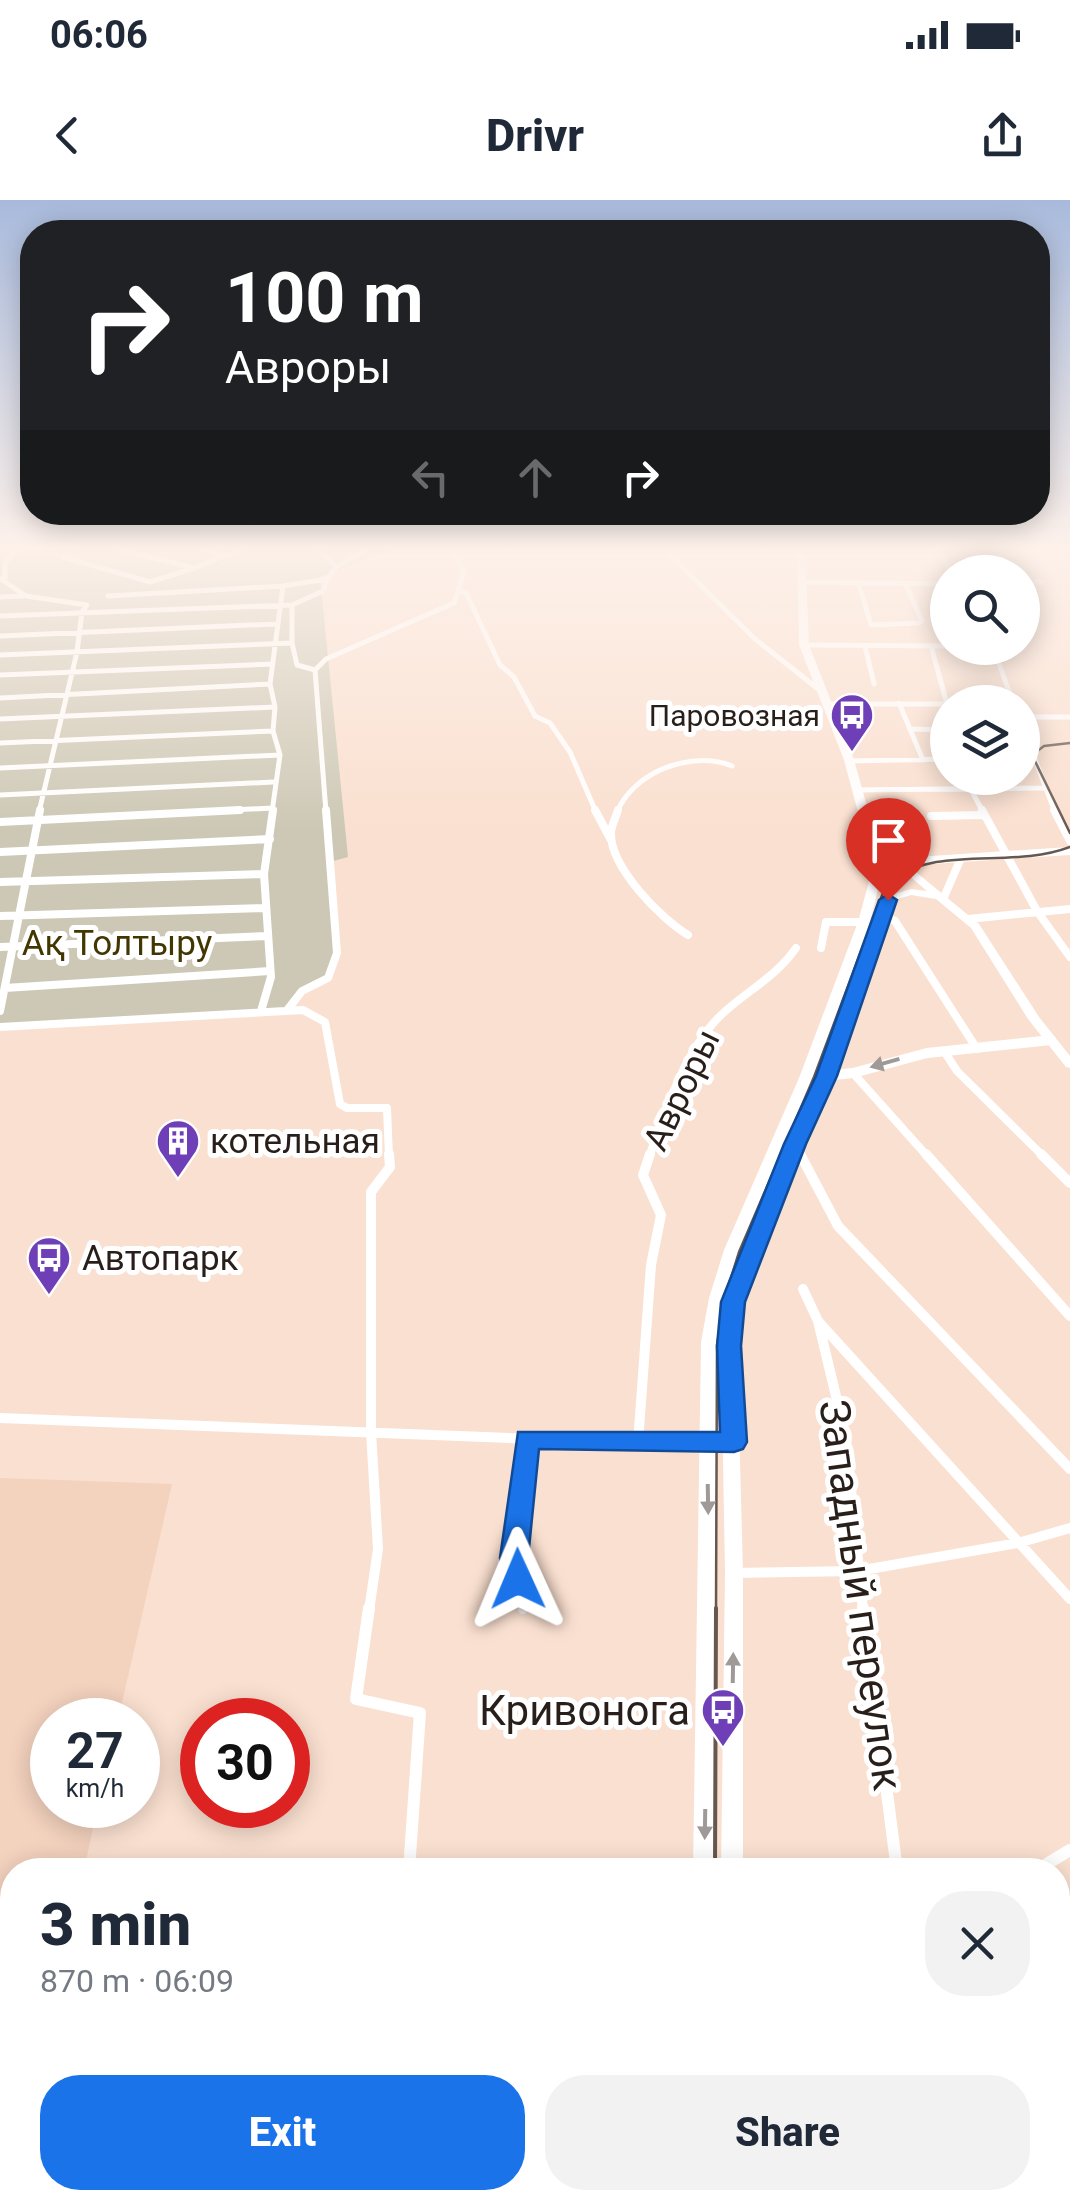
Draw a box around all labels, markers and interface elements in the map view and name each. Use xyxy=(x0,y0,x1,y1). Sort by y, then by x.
text: 06:06 xyxy=(50,13,148,57)
icon: back xyxy=(40,108,95,163)
icon: share xyxy=(975,108,1030,163)
text: Drivr xyxy=(486,109,584,162)
text: 100 m xyxy=(225,257,424,339)
icon: right xyxy=(60,260,190,390)
text: Авроры xyxy=(225,341,391,394)
icon: left xyxy=(403,450,458,505)
icon: ahead xyxy=(508,450,563,505)
icon: right xyxy=(613,450,668,505)
map controls xyxy=(930,555,1040,795)
button: search xyxy=(930,555,1040,665)
button: layers xyxy=(930,685,1040,795)
bus stop icon: Паровозная xyxy=(829,692,875,753)
place label: Паровозная xyxy=(649,698,820,733)
pin xyxy=(846,798,931,901)
icon: arrive xyxy=(861,813,916,868)
park label: Ақ Толтыру xyxy=(22,923,213,964)
street label: Авроры xyxy=(635,1023,729,1157)
one-way arrow xyxy=(869,1056,900,1071)
building icon: котельная xyxy=(155,1118,201,1179)
place label: котельная xyxy=(210,1121,380,1162)
bus stop icon: Автопарк xyxy=(26,1235,72,1296)
place label: Автопарк xyxy=(82,1238,239,1279)
street label: Западный переулок xyxy=(809,1397,913,1794)
one-way arrow xyxy=(700,1484,716,1516)
position arrow xyxy=(466,1527,570,1631)
one-way arrow xyxy=(725,1651,741,1683)
place label: Кривонога xyxy=(479,1686,690,1735)
bus stop icon: Кривонога xyxy=(700,1687,746,1748)
speed limit sign: 30 xyxy=(180,1698,310,1828)
text: 27 xyxy=(66,1722,124,1780)
text: km/h xyxy=(66,1774,124,1803)
one-way arrow xyxy=(697,1809,713,1841)
text: 3 min xyxy=(40,1889,191,1960)
button: close xyxy=(925,1891,1030,1996)
text: 870 m · 06:09 xyxy=(40,1962,234,2000)
button: Exit xyxy=(40,2075,525,2190)
button: Share xyxy=(545,2075,1030,2190)

